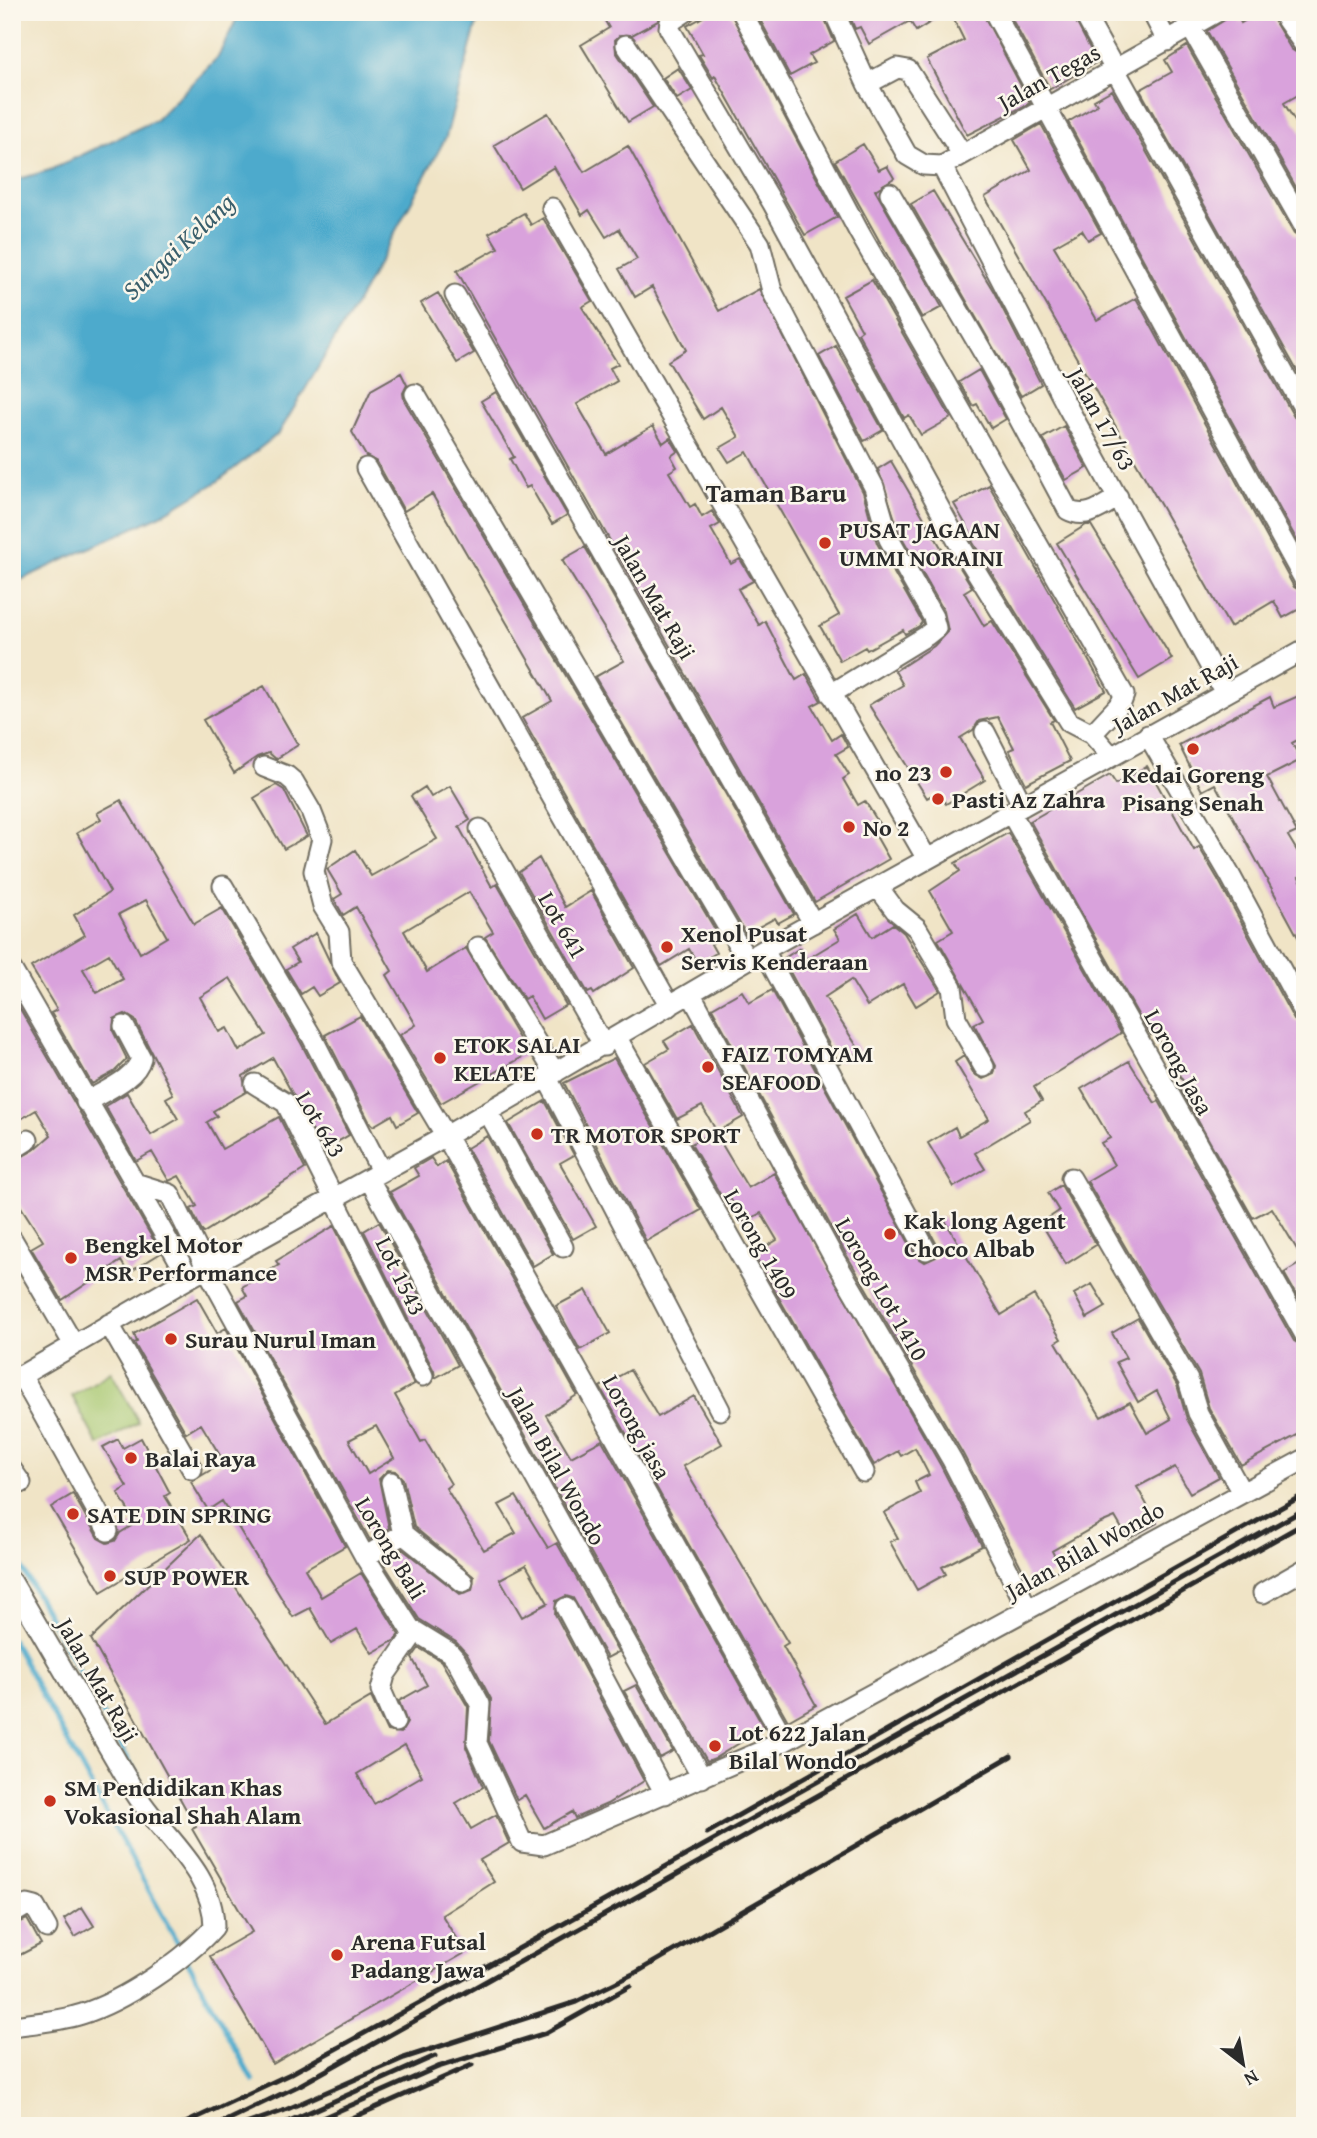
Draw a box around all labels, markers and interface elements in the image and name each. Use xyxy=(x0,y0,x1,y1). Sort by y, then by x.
street label: Jalan Tegas xyxy=(989,34,1107,121)
water label: Sungai Kelang xyxy=(113,183,243,309)
street label: Jalan 17/63 xyxy=(1058,358,1145,477)
district label: Taman Baru xyxy=(706,473,846,512)
place label: PUSAT JAGAAN UMMI NORAINI xyxy=(839,512,1003,575)
street label: Jalan Mat Raji xyxy=(604,526,705,666)
marker: PUSAT JAGAAN UMMI NORAINI xyxy=(817,535,833,551)
street label: Jalan Mat Raji xyxy=(1103,644,1244,743)
marker: Kedai Goreng Pisang Senah xyxy=(1185,741,1201,757)
place label: no 23 xyxy=(875,755,932,790)
place label: Kedai Goreng Pisang Senah xyxy=(1122,757,1265,820)
marker: no 23 xyxy=(938,764,954,780)
place label: Pasti Az Zahra xyxy=(952,782,1106,817)
marker: Pasti Az Zahra xyxy=(930,791,946,807)
place label: No 2 xyxy=(863,810,910,845)
marker: No 2 xyxy=(841,819,857,835)
street label: Lot 641 xyxy=(530,885,596,965)
place label: Xenol Pusat Servis Kenderaan xyxy=(681,916,868,979)
marker: Xenol Pusat Servis Kenderaan xyxy=(659,939,675,955)
street label: Lorong Jasa xyxy=(1136,1003,1223,1122)
place label: ETOK SALAI KELATE xyxy=(454,1027,580,1090)
place label: FAIZ TOMYAM SEAFOOD xyxy=(722,1036,873,1099)
marker: ETOK SALAI KELATE xyxy=(432,1050,448,1066)
marker: FAIZ TOMYAM SEAFOOD xyxy=(700,1059,716,1075)
street label: Lot 643 xyxy=(287,1084,355,1164)
place label: TR MOTOR SPORT xyxy=(551,1117,741,1152)
marker: TR MOTOR SPORT xyxy=(529,1126,545,1142)
street label: Lorong 1409 xyxy=(715,1182,807,1306)
place label: Kak long Agent Choco Albab xyxy=(904,1203,1066,1266)
street label: Lorong Lot 1410 xyxy=(827,1211,937,1367)
marker: Kak long Agent Choco Albab xyxy=(882,1226,898,1242)
place label: Bengkel Motor MSR Performance xyxy=(85,1227,277,1290)
street label: Lot 1543 xyxy=(367,1231,435,1321)
marker: Bengkel Motor MSR Performance xyxy=(63,1250,79,1266)
place label: Surau Nurul Iman xyxy=(185,1322,376,1357)
marker: Surau Nurul Iman xyxy=(163,1331,179,1347)
street label: Lorong jasa xyxy=(594,1368,681,1486)
street label: Jalan Bilal Wondo xyxy=(497,1378,615,1552)
place label: Balai Raya xyxy=(145,1441,257,1476)
marker: Balai Raya xyxy=(123,1450,139,1466)
street label: Lorong Bali xyxy=(346,1490,436,1606)
street label: Jalan Bilal Wondo xyxy=(997,1492,1171,1610)
place label: SATE DIN SPRING xyxy=(87,1497,272,1532)
marker: SATE DIN SPRING xyxy=(65,1506,81,1522)
place label: SUP POWER xyxy=(124,1559,249,1594)
marker: SUP POWER xyxy=(102,1568,118,1584)
street label: Jalan Mat Raji xyxy=(47,1609,148,1749)
place label: Lot 622 Jalan Bilal Wondo xyxy=(729,1715,866,1778)
marker: Lot 622 Jalan Bilal Wondo xyxy=(707,1738,723,1754)
place label: SM Pendidikan Khas Vokasional Shah Alam xyxy=(64,1770,302,1833)
marker: SM Pendidikan Khas Vokasional Shah Alam xyxy=(42,1793,58,1809)
place label: Arena Futsal Padang Jawa xyxy=(351,1924,486,1987)
marker: Arena Futsal Padang Jawa xyxy=(329,1947,345,1963)
north arrow xyxy=(1208,2030,1278,2100)
text: N xyxy=(1239,2063,1264,2094)

